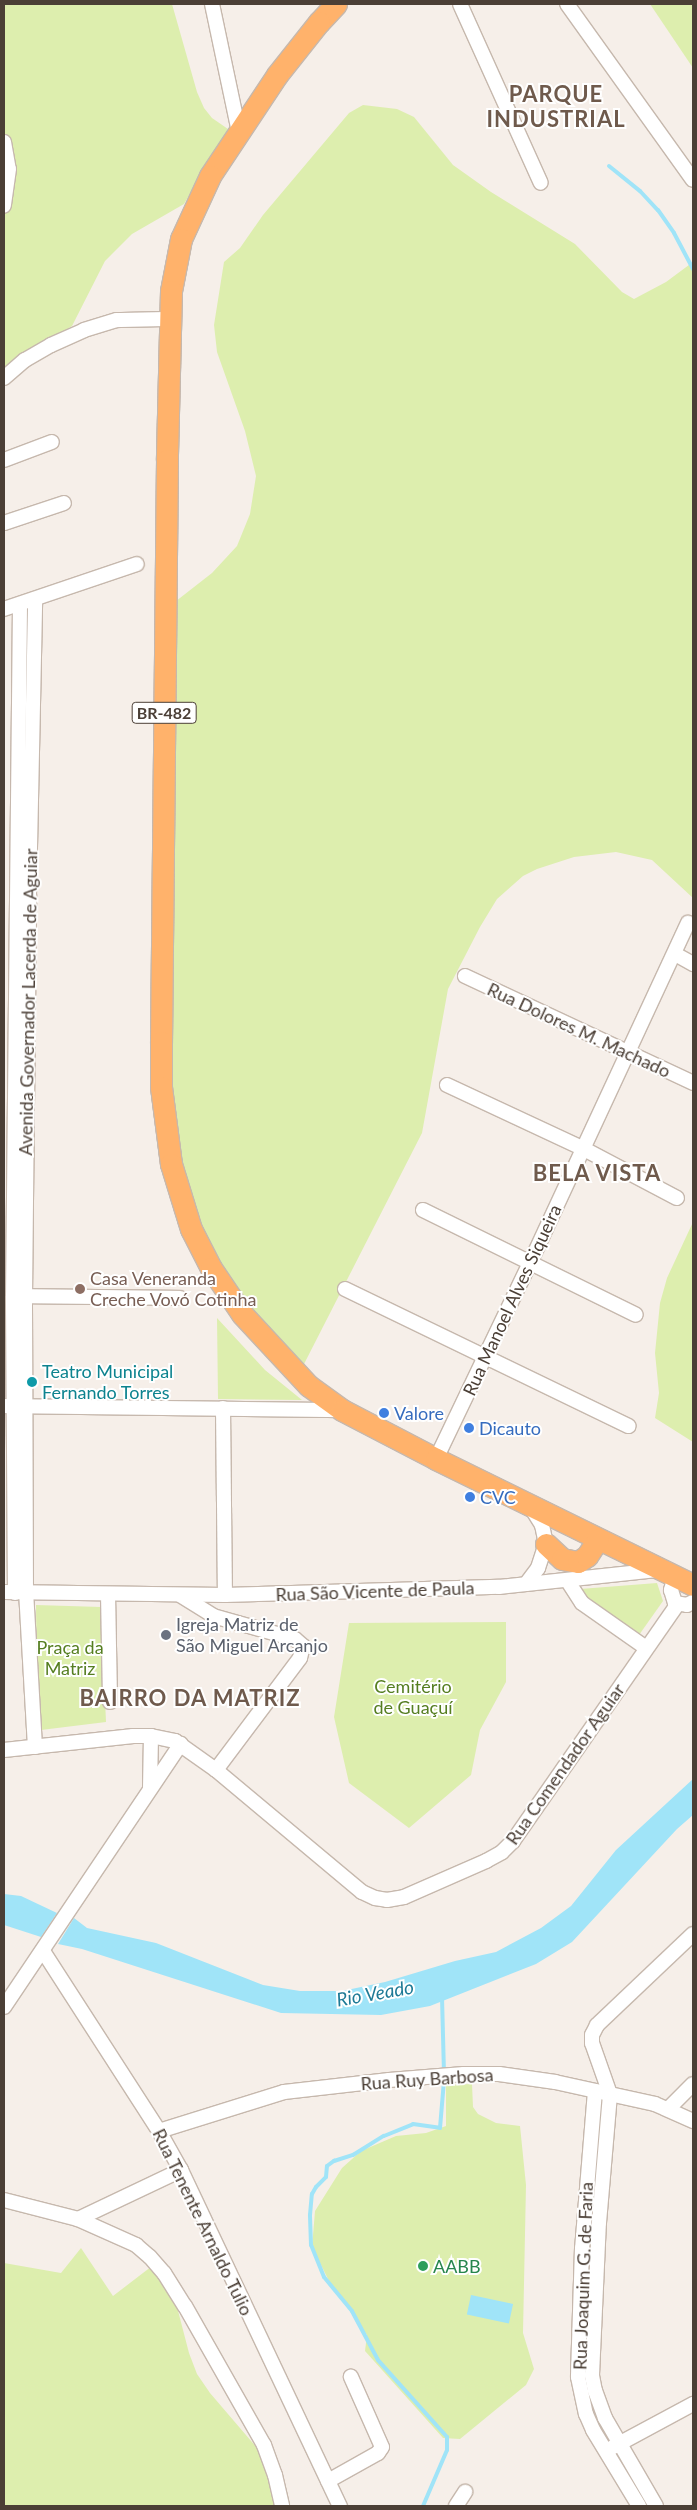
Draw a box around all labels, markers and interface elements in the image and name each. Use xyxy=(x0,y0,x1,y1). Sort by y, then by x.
district label: PARQUE INDUSTRIAL xyxy=(485,80,627,132)
road number: BR-482 xyxy=(132,700,196,726)
street label: Avenida Governador Lacerda de Aguiar xyxy=(15,848,41,1156)
street label: Rua Dolores M. Machado xyxy=(484,978,674,1082)
district label: BELA VISTA xyxy=(531,1160,663,1186)
street label: Rua Manoel Alves Siqueira xyxy=(458,1201,566,1399)
place label: Casa Veneranda Creche Vovó Cotinha xyxy=(90,1268,257,1310)
marker: Casa Veneranda Creche Vovó Cotinha xyxy=(74,1283,86,1295)
place label: Teatro Municipal Fernando Torres xyxy=(42,1361,173,1404)
marker: Teatro Municipal Fernando Torres xyxy=(26,1376,38,1388)
place label: Valore xyxy=(394,1402,444,1424)
marker: Valore xyxy=(378,1407,390,1419)
place label: Dicauto xyxy=(479,1417,541,1439)
marker: Dicauto xyxy=(463,1422,475,1434)
place label: CVC xyxy=(480,1486,516,1508)
marker: CVC xyxy=(464,1491,476,1503)
street label: Rua São Vicente de Paula xyxy=(275,1577,475,1605)
place label: Igreja Matriz de São Miguel Arcanjo xyxy=(176,1614,328,1656)
marker: Igreja Matriz de São Miguel Arcanjo xyxy=(160,1629,172,1641)
park label: Praça da Matriz xyxy=(36,1637,104,1680)
park label: Cemitério de Guaçuí xyxy=(373,1676,453,1718)
street label: Rua Comendador Aguiar xyxy=(501,1679,629,1849)
district label: BAIRRO DA MATRIZ xyxy=(77,1685,303,1711)
water label: Rio Veado xyxy=(334,1975,416,2011)
street label: Rua Ruy Barbosa xyxy=(360,2064,494,2094)
street label: Rua Tenente Arnaldo Tulio xyxy=(148,2124,258,2320)
street label: Rua Joaquim G. de Faria xyxy=(569,2181,597,2371)
place label: AABB xyxy=(433,2255,481,2277)
marker: AABB xyxy=(417,2260,429,2272)

